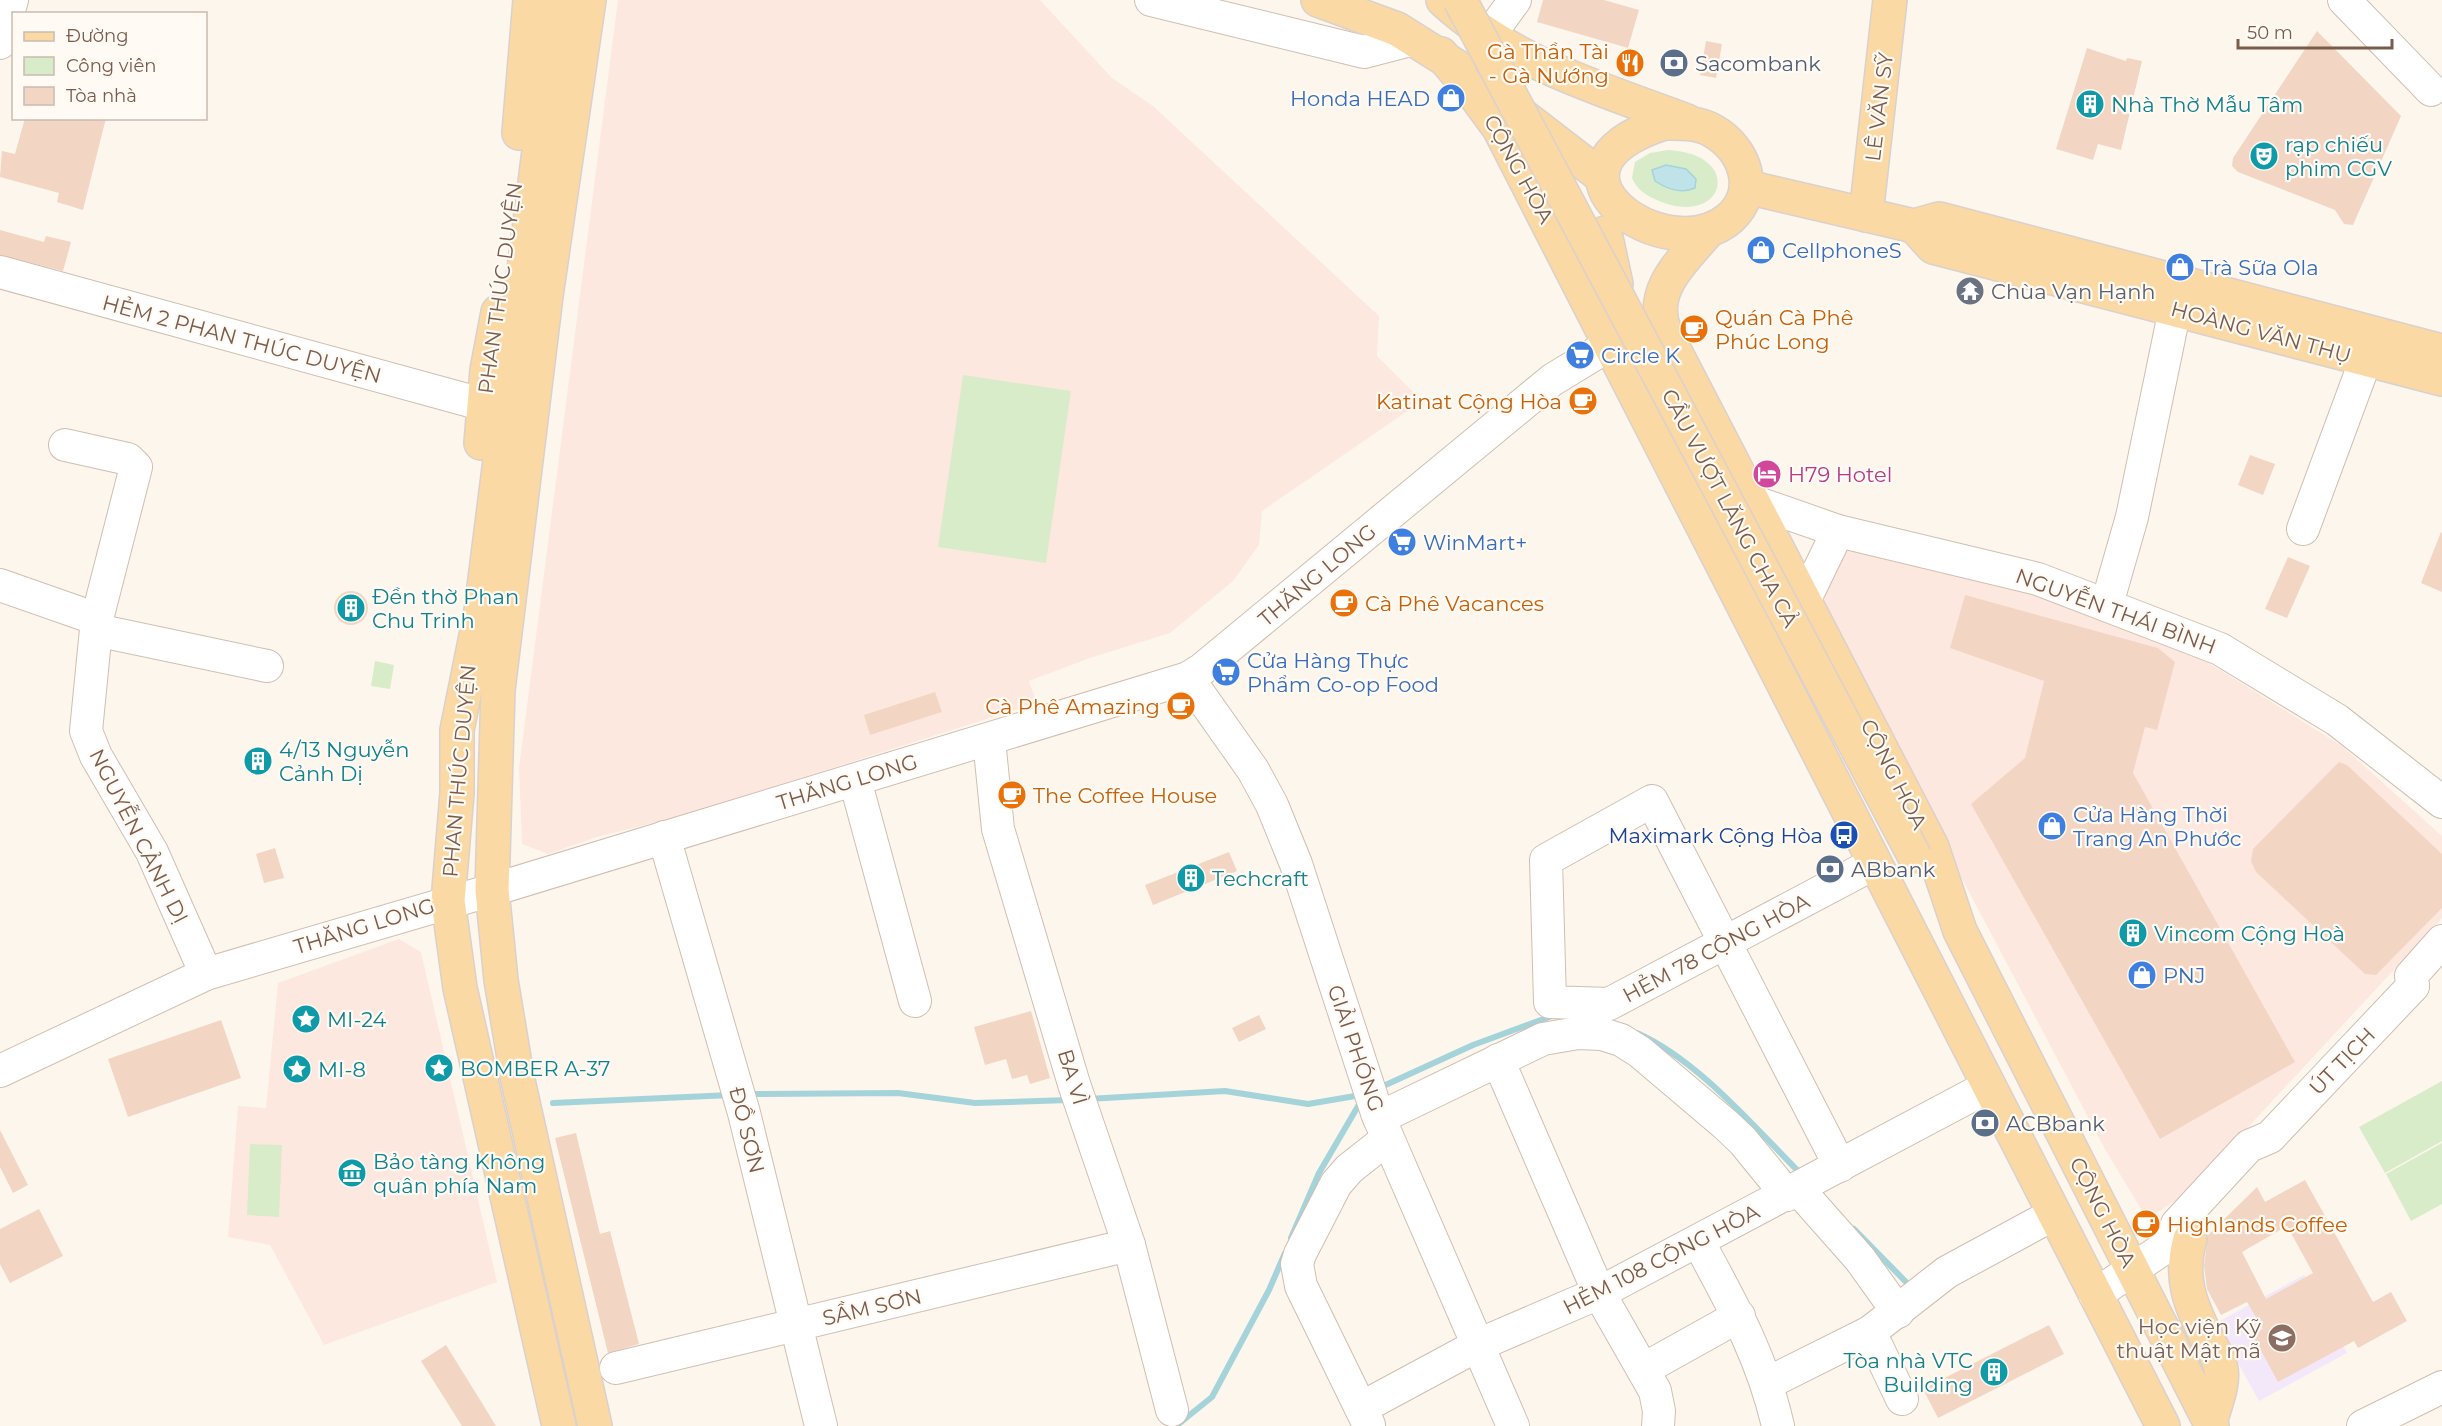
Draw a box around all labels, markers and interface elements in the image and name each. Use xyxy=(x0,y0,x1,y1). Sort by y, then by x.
legend xyxy=(12,12,207,120)
scale bar xyxy=(2238,12,2392,50)
text: 50 m xyxy=(2247,22,2293,44)
text: Đường xyxy=(66,25,129,47)
place label: Gà Thần Tài - Gà Nướng xyxy=(1487,39,1609,88)
restaurant icon: Gà Thần Tài - Gà Nướng xyxy=(1614,47,1646,79)
bank icon: Sacombank xyxy=(1658,47,1690,79)
place label: Sacombank xyxy=(1695,51,1821,76)
street label: LÊ VĂN SỸ xyxy=(1860,51,1898,163)
text: Công viên xyxy=(66,55,157,77)
shop icon: Honda HEAD xyxy=(1435,82,1467,114)
text: Tòa nhà xyxy=(66,85,137,107)
place label: Honda HEAD xyxy=(1290,86,1430,111)
building icon: Nhà Thờ Mẫu Tâm xyxy=(2074,88,2106,120)
place label: Nhà Thờ Mẫu Tâm xyxy=(2111,92,2303,117)
street label: CỘNG HÒA xyxy=(1479,110,1560,228)
place label: rạp chiếu phim CGV xyxy=(2285,132,2392,181)
theatre icon: rạp chiếu phim CGV xyxy=(2248,140,2280,172)
street label: PHAN THÚC DUYỆN xyxy=(473,180,527,396)
shop icon: CellphoneS xyxy=(1745,234,1777,266)
place label: CellphoneS xyxy=(1782,238,1902,263)
shop icon: Trà Sữa Ola xyxy=(2164,251,2196,283)
place label: Trà Sữa Ola xyxy=(2201,255,2319,280)
temple icon: Chùa Vạn Hạnh xyxy=(1954,275,1986,307)
place label: Chùa Vạn Hạnh xyxy=(1991,279,2156,304)
street label: HẺM 2 PHAN THÚC DUYỆN xyxy=(100,290,384,388)
street label: HOÀNG VĂN THỤ xyxy=(2168,296,2354,368)
place label: Quán Cà Phê Phúc Long xyxy=(1715,305,1853,354)
cafe icon: Quán Cà Phê Phúc Long xyxy=(1678,313,1710,345)
supermarket icon: Circle K xyxy=(1564,339,1596,371)
place label: Circle K xyxy=(1601,343,1680,368)
cafe icon: Katinat Cộng Hòa xyxy=(1567,385,1599,417)
street label: CẦU VƯỢT LĂNG CHA CẢ xyxy=(1657,385,1804,632)
place label: Katinat Cộng Hòa xyxy=(1376,389,1562,414)
hotel icon: H79 Hotel xyxy=(1751,458,1783,490)
place label: H79 Hotel xyxy=(1788,462,1892,487)
street label: THĂNG LONG xyxy=(1253,519,1381,631)
supermarket icon: WinMart+ xyxy=(1386,526,1418,558)
place label: WinMart+ xyxy=(1423,530,1527,555)
street label: NGUYỄN THÁI BÌNH xyxy=(2012,562,2220,659)
place label: Đền thờ Phan Chu Trinh xyxy=(372,584,519,633)
cafe icon: Cà Phê Vacances xyxy=(1328,587,1360,619)
place label: Cà Phê Vacances xyxy=(1365,591,1544,616)
building icon: Đền thờ Phan Chu Trinh xyxy=(335,592,367,624)
place label: Cửa Hàng Thực Phẩm Co-op Food xyxy=(1247,648,1439,697)
supermarket icon: Cửa Hàng Thực Phẩm Co-op Food xyxy=(1210,656,1242,688)
street label: PHAN THÚC DUYỆN xyxy=(437,663,481,879)
cafe icon: Cà Phê Amazing xyxy=(1165,690,1197,722)
place label: Cà Phê Amazing xyxy=(985,694,1160,719)
street label: CỘNG HÒA xyxy=(1856,715,1933,834)
place label: 4/13 Nguyễn Cảnh Dị xyxy=(279,737,409,786)
street label: NGUYỄN CẢNH DỊ xyxy=(84,744,195,927)
building icon: 4/13 Nguyễn Cảnh Dị xyxy=(242,745,274,777)
street label: THĂNG LONG xyxy=(774,749,920,815)
cafe icon: The Coffee House xyxy=(996,779,1028,811)
place label: The Coffee House xyxy=(1033,783,1217,808)
place label: Cửa Hàng Thời Trang An Phước xyxy=(2073,802,2242,851)
shop icon: Cửa Hàng Thời Trang An Phước xyxy=(2036,810,2068,842)
bus stop icon: Maximark Cộng Hòa xyxy=(1828,819,1860,851)
place label: Maximark Cộng Hòa xyxy=(1608,823,1823,848)
bank icon: ABbank xyxy=(1814,853,1846,885)
place label: ABbank xyxy=(1851,857,1936,882)
building icon: Techcraft xyxy=(1175,862,1207,894)
place label: Techcraft xyxy=(1212,866,1309,891)
street label: HẺM 78 CỘNG HÒA xyxy=(1618,888,1814,1008)
street label: THĂNG LONG xyxy=(291,893,437,959)
building icon: Vincom Cộng Hoà xyxy=(2117,917,2149,949)
place label: Vincom Cộng Hoà xyxy=(2154,921,2345,946)
shop icon: PNJ xyxy=(2126,959,2158,991)
place label: PNJ xyxy=(2163,963,2205,988)
street label: GIẢI PHÓNG xyxy=(1323,981,1389,1115)
place icon: MI-24 xyxy=(290,1003,322,1035)
place label: MI-24 xyxy=(327,1007,387,1032)
street label: ÚT TỊCH xyxy=(2304,1022,2380,1100)
street label: BA VÌ xyxy=(1053,1046,1093,1108)
place icon: BOMBER A-37 xyxy=(423,1052,455,1084)
place icon: MI-8 xyxy=(281,1053,313,1085)
place label: BOMBER A-37 xyxy=(460,1056,610,1081)
place label: MI-8 xyxy=(318,1057,366,1082)
street label: ĐỒ SƠN xyxy=(724,1084,770,1176)
bank icon: ACBbank xyxy=(1969,1107,2001,1139)
place label: ACBbank xyxy=(2006,1111,2105,1136)
place label: Bảo tàng Không quân phía Nam xyxy=(373,1149,545,1198)
street label: CỘNG HÒA xyxy=(2065,1153,2142,1272)
museum icon: Bảo tàng Không quân phía Nam xyxy=(336,1157,368,1189)
street label: HẺM 108 CỘNG HÒA xyxy=(1559,1198,1764,1319)
cafe icon: Highlands Coffee xyxy=(2130,1208,2162,1240)
place label: Highlands Coffee xyxy=(2167,1212,2348,1237)
street label: SẦM SƠN xyxy=(820,1283,924,1331)
place label: Học viện Kỹ thuật Mật mã xyxy=(2117,1314,2262,1363)
school or university icon: Học viện Kỹ thuật Mật mã xyxy=(2266,1322,2298,1354)
place label: Tòa nhà VTC Building xyxy=(1844,1348,1973,1397)
building icon: Tòa nhà VTC Building xyxy=(1978,1356,2010,1388)

